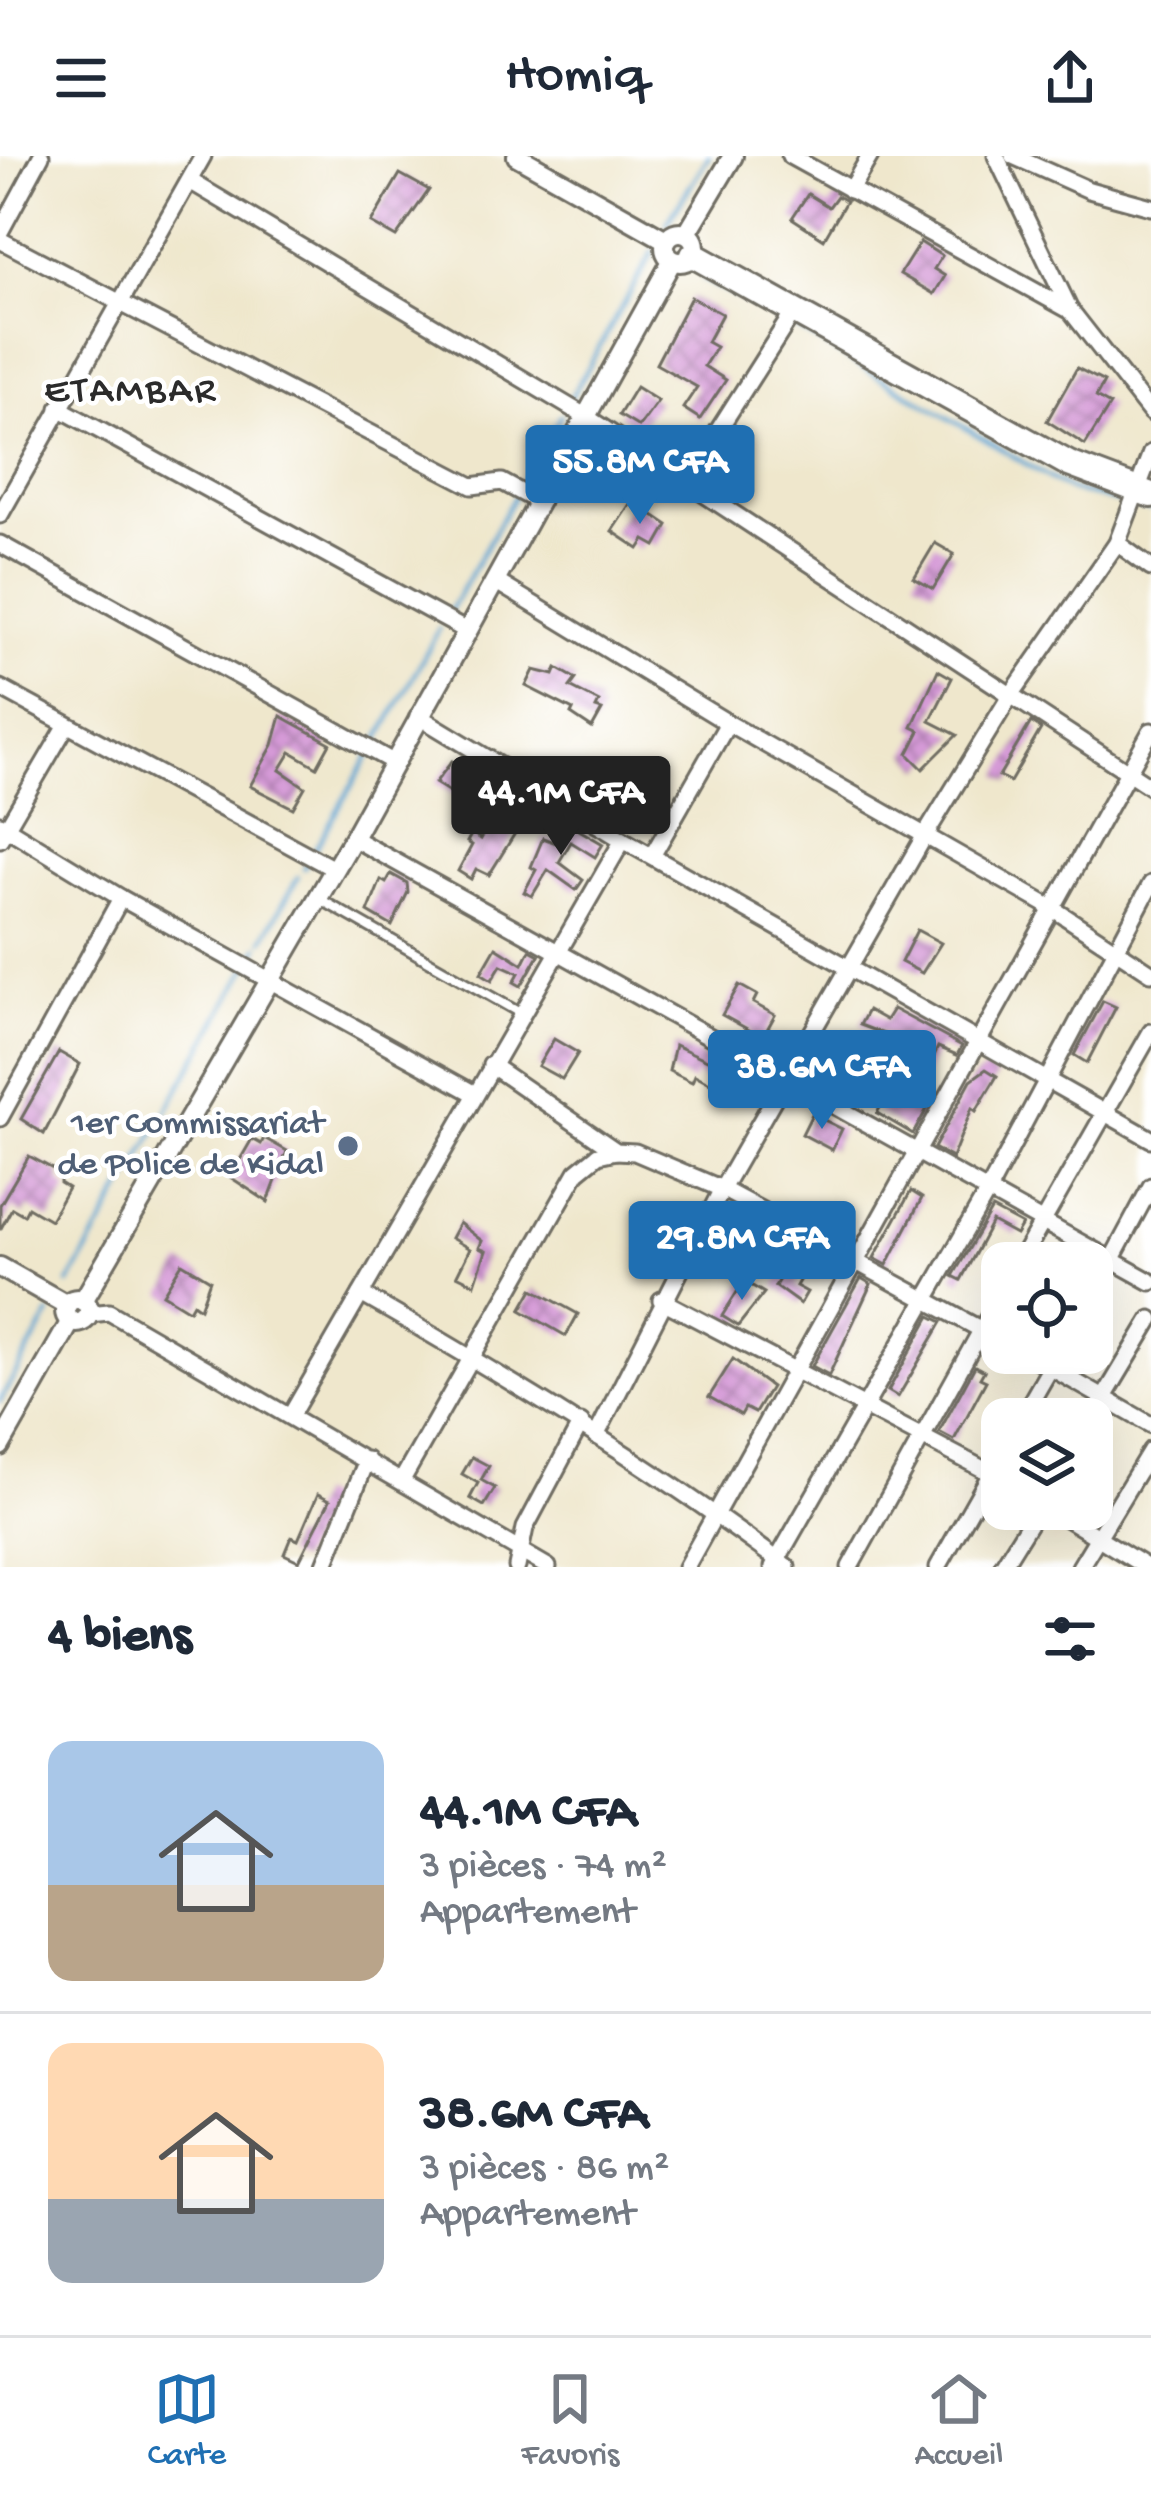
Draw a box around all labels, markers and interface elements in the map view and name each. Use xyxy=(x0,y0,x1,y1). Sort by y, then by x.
icon: menu xyxy=(48,45,114,111)
icon: share xyxy=(1037,45,1103,111)
text: Homiq xyxy=(505,46,646,110)
district label: ETAMBAR xyxy=(44,370,218,416)
pin: 55.8M CFA xyxy=(503,425,777,527)
text: 55.8M CFA xyxy=(552,441,728,487)
pin: 44.1M CFA xyxy=(424,756,698,858)
text: 44.1M CFA xyxy=(478,772,644,818)
pin: 38.6M CFA xyxy=(685,1030,959,1132)
text: 38.6M CFA xyxy=(735,1046,909,1092)
place label: 1er Commissariat de Police de Kidal xyxy=(57,1104,327,1188)
marker: 1er Commissariat de Police de Kidal xyxy=(335,1133,361,1159)
pin: 29.8M CFA xyxy=(605,1201,879,1303)
text: 29.8M CFA xyxy=(656,1217,828,1263)
map controls xyxy=(981,1242,1113,1530)
button: locate xyxy=(981,1242,1113,1374)
button: layers xyxy=(981,1398,1113,1530)
icon: filters xyxy=(1037,1606,1103,1672)
text: 4 biens xyxy=(48,1609,192,1669)
text: 44.1M CFA xyxy=(420,1785,636,1845)
icon: home xyxy=(144,1789,288,1933)
text: 3 pièces · 74 m² xyxy=(420,1845,667,1891)
text: Appartement xyxy=(420,1891,635,1937)
text: 38.6M CFA xyxy=(420,2087,648,2147)
icon: home xyxy=(144,2091,288,2235)
text: 3 pièces · 86 m² xyxy=(420,2147,669,2193)
text: Appartement xyxy=(420,2193,635,2239)
tab: Carte xyxy=(148,2366,226,2476)
tab: Favoris xyxy=(521,2366,619,2476)
tab: Accueil xyxy=(915,2366,1003,2476)

